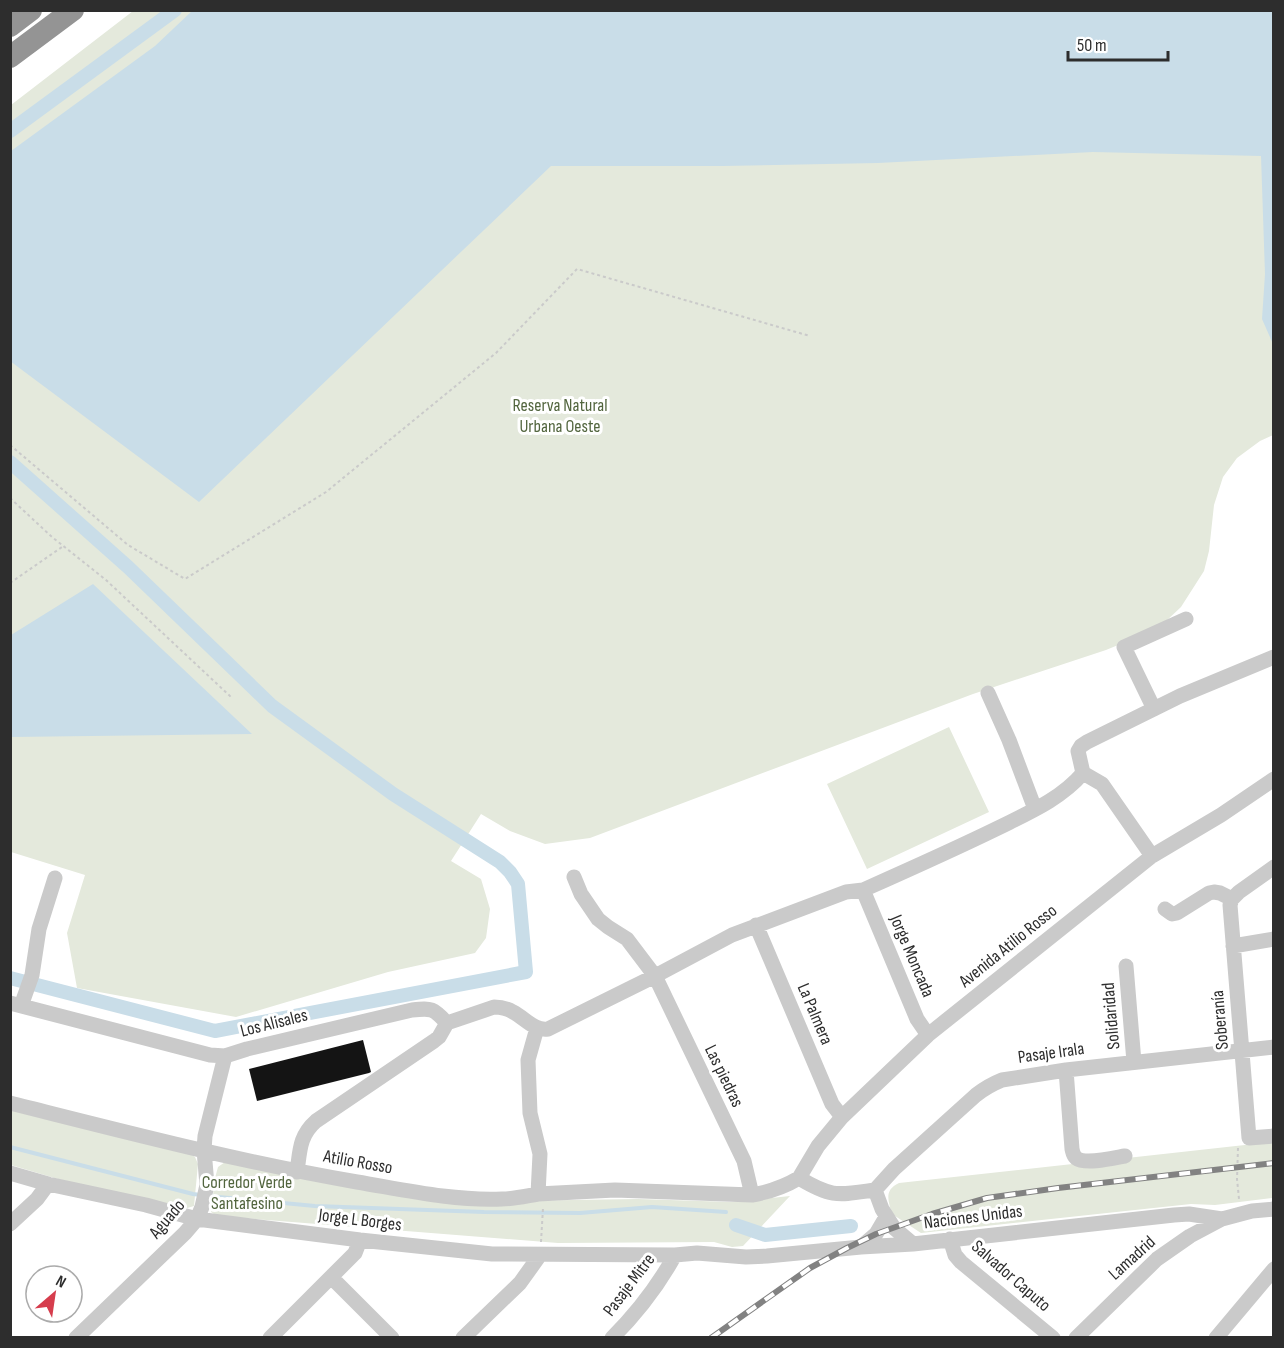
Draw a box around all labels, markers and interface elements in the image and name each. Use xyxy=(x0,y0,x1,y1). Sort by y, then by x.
scale bar xyxy=(1068,24,1168,62)
text: 50 m xyxy=(1077,35,1107,56)
park label: Reserva Natural Urbana Oeste xyxy=(512,395,608,437)
street label: Avenida Atilio Rosso xyxy=(954,900,1061,992)
street label: Jorge Moncada xyxy=(885,911,939,1000)
street label: La Palmera xyxy=(793,980,837,1048)
street label: Solidaridad xyxy=(1098,982,1124,1050)
street label: Soberanía xyxy=(1207,989,1233,1051)
street label: Los Alisales xyxy=(238,1005,310,1041)
street label: Pasaje Irala xyxy=(1017,1038,1086,1068)
street label: Las piedras xyxy=(700,1041,748,1111)
street label: Atilio Rosso xyxy=(321,1145,394,1178)
park label: Corredor Verde Santafesino xyxy=(202,1172,292,1214)
street label: Aguado xyxy=(144,1195,189,1244)
street label: Naciones Unidas xyxy=(922,1201,1024,1233)
street label: Jorge L Borges xyxy=(316,1204,403,1236)
street label: Lamadrid xyxy=(1104,1232,1160,1284)
street label: Salvador Caputo xyxy=(967,1236,1055,1316)
street label: Pasaje Mitre xyxy=(599,1250,659,1320)
north arrow xyxy=(24,1264,84,1324)
text: N xyxy=(52,1272,69,1293)

